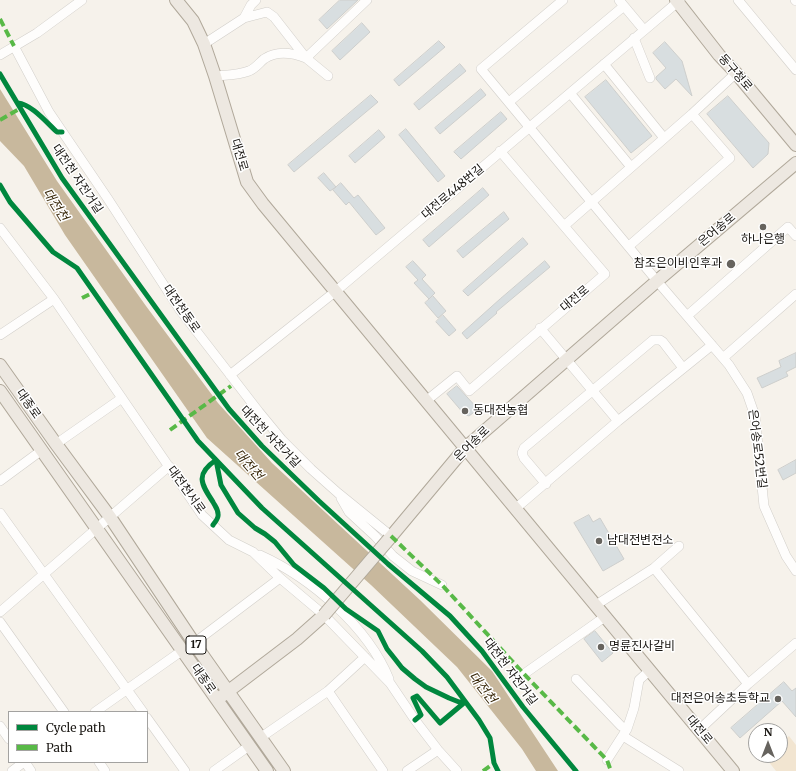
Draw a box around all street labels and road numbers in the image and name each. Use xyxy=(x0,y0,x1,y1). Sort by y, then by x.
street label: 동구청로 xyxy=(715,52,755,94)
street label: 대전로 xyxy=(227,137,251,173)
street label: 대전천 자전거길 xyxy=(49,142,105,216)
street label: 대전로448번길 xyxy=(419,162,487,222)
street label: 은어송로 xyxy=(695,210,739,250)
street label: 대전천동로 xyxy=(159,282,203,336)
street label: 대전로 xyxy=(558,283,592,315)
street label: 대종로 xyxy=(13,386,43,422)
street label: 대전천 자전거길 xyxy=(237,403,303,471)
street label: 은어송로52번길 xyxy=(745,408,769,490)
street label: 은어송로 xyxy=(451,423,493,465)
street label: 대전천서로 xyxy=(164,463,208,517)
road number: 17 xyxy=(186,636,206,654)
street label: 대전천 자전거길 xyxy=(480,636,540,708)
street label: 대종로 xyxy=(188,661,218,697)
street label: 대전로 xyxy=(683,713,715,747)

